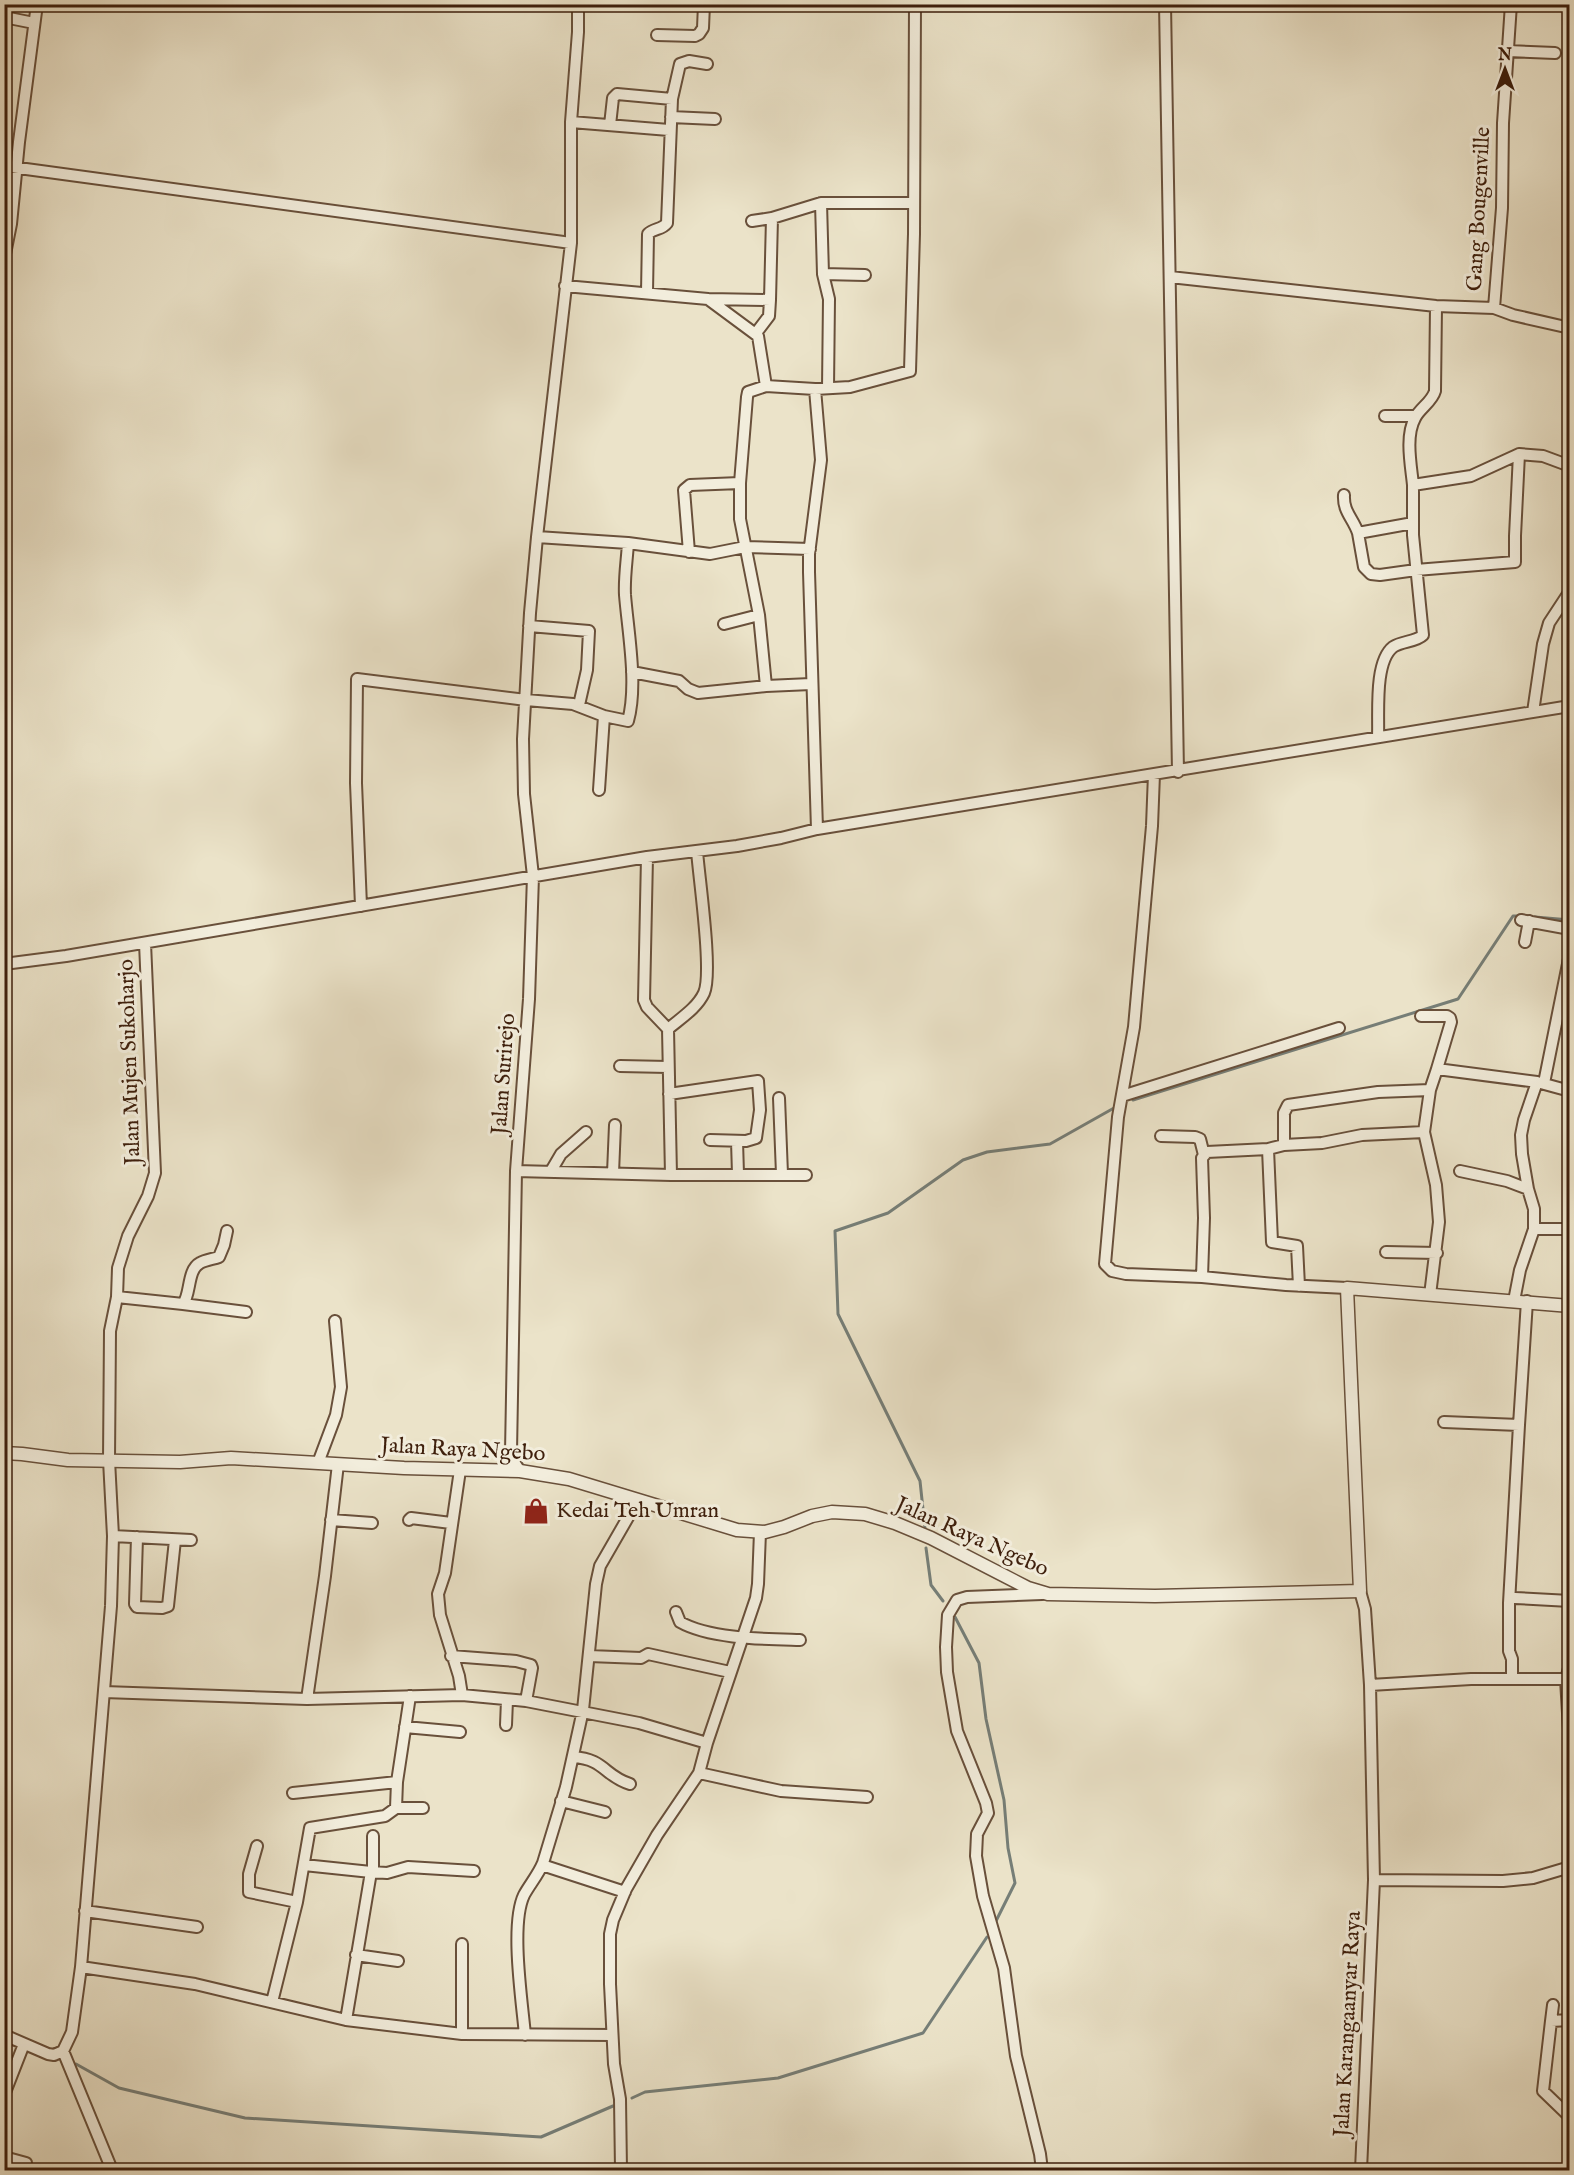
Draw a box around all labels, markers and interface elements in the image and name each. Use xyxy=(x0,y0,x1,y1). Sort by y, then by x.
north arrow xyxy=(1475,39,1535,99)
text: N xyxy=(1497,46,1512,66)
street label: Gang Bougenville xyxy=(1461,126,1497,292)
street label: Jalan Mujen Sukoharjo xyxy=(112,958,148,1168)
street label: Jalan Surirejo xyxy=(486,1012,522,1139)
street label: Jalan Raya Ngebo xyxy=(377,1432,546,1468)
street label: Jalan Raya Ngebo xyxy=(888,1489,1053,1583)
shop icon: Kedai Teh Umran xyxy=(521,1496,551,1526)
place label: Kedai Teh Umran xyxy=(556,1497,719,1525)
street label: Jalan Karangaanyar Raya xyxy=(1328,1910,1368,2141)

